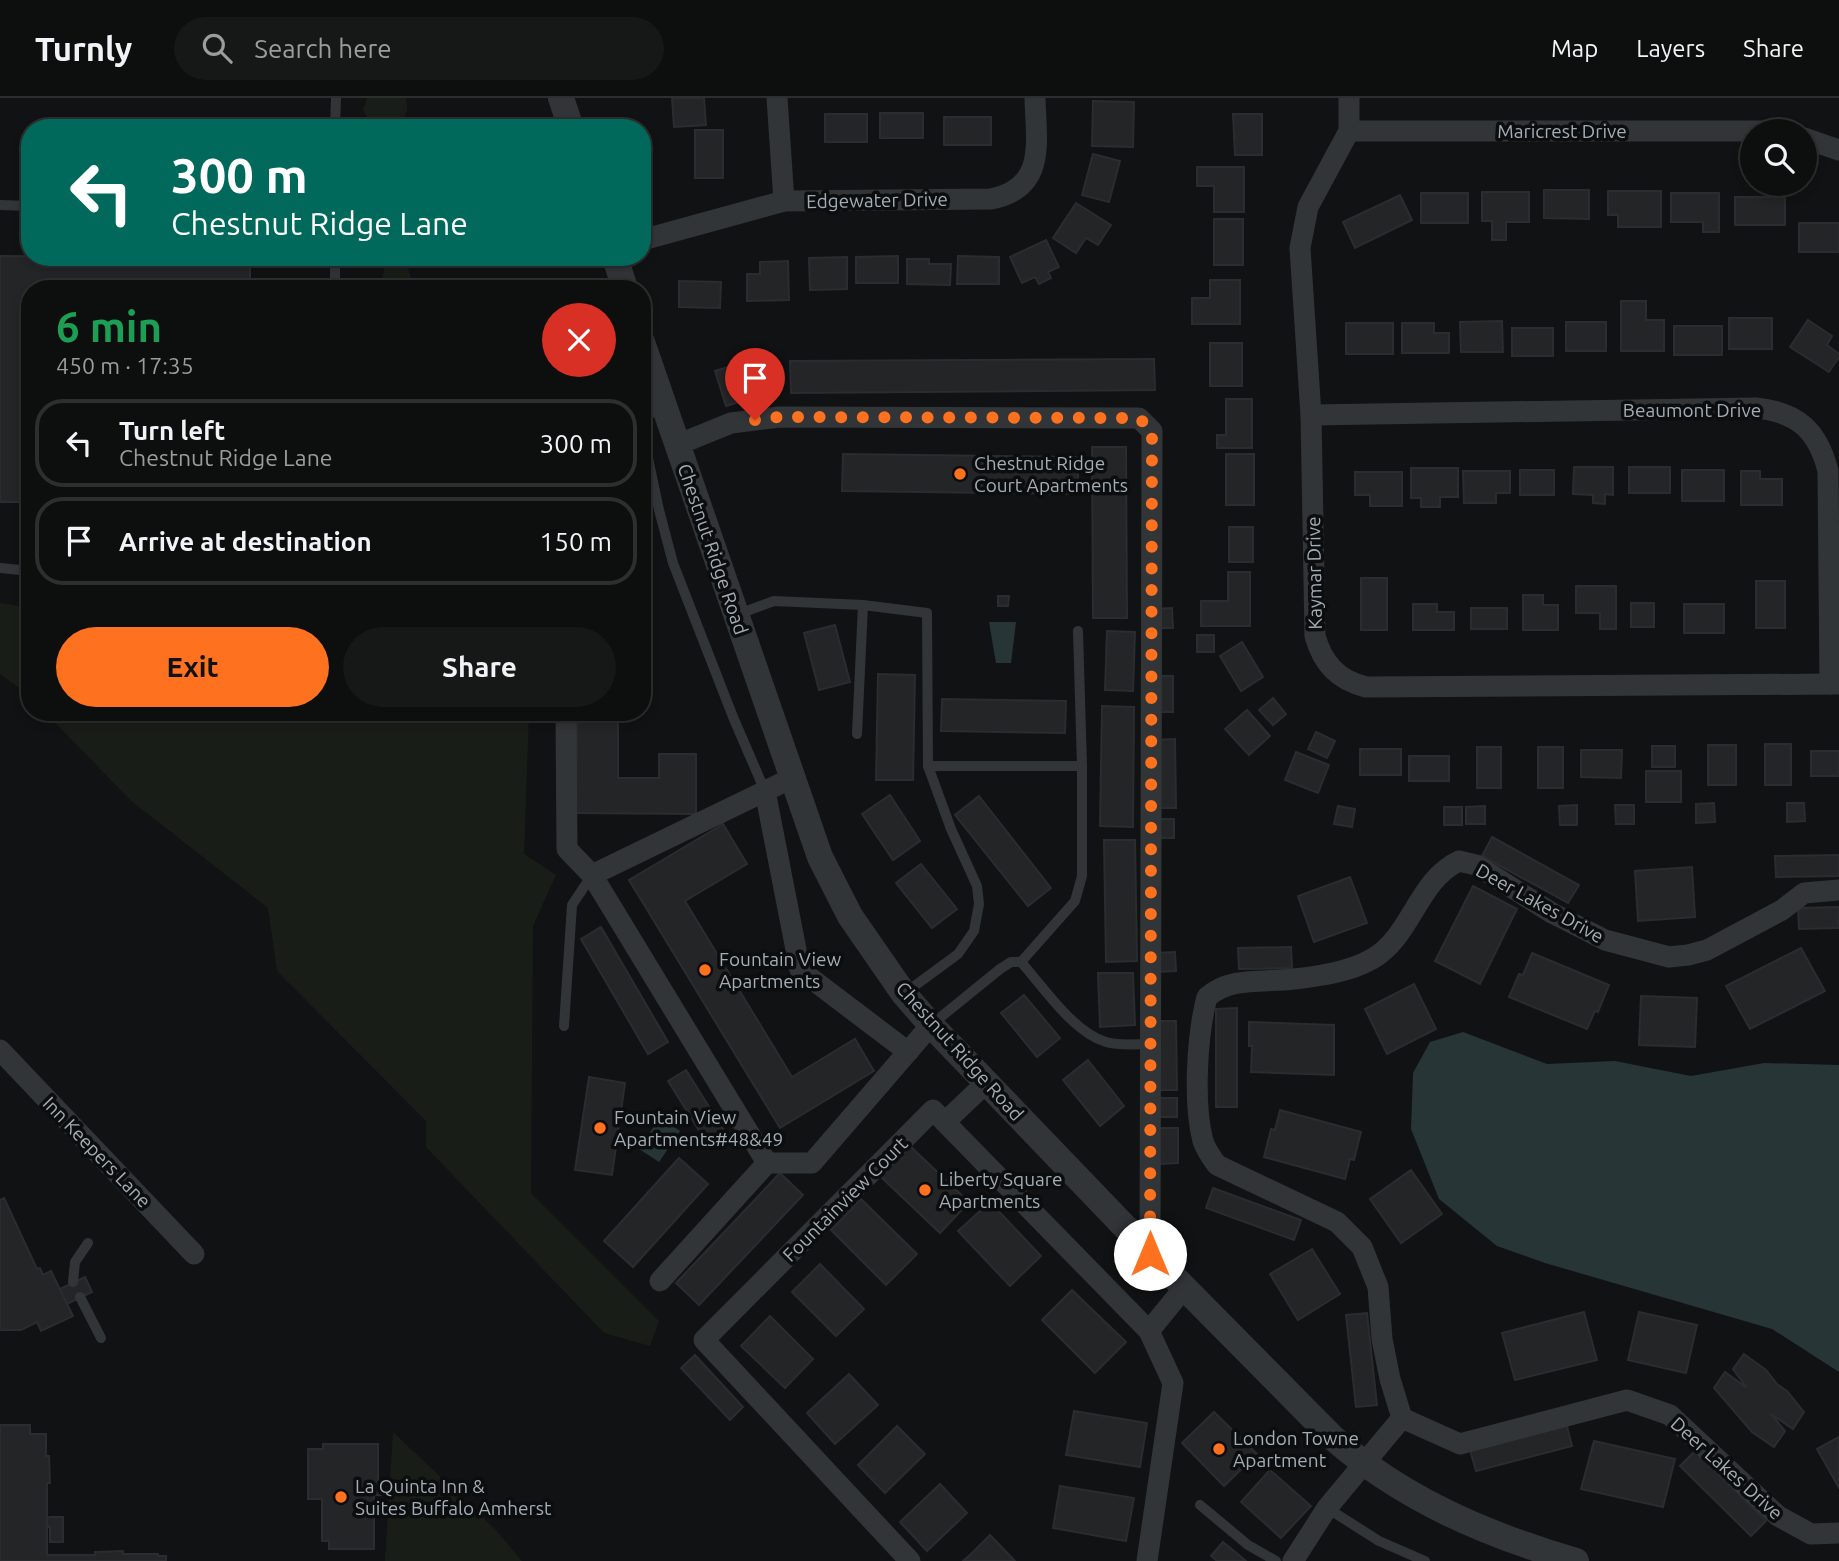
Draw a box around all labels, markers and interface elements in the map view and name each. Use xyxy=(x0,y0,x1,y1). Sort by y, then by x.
search box xyxy=(174,17,664,80)
icon: search xyxy=(198,29,236,67)
text: Turnly xyxy=(35,30,132,67)
text: Search here xyxy=(254,34,392,63)
text: Map xyxy=(1551,35,1598,62)
text: Layers xyxy=(1636,35,1705,62)
text: Share xyxy=(1743,35,1804,62)
map controls xyxy=(1740,119,1817,196)
button: search xyxy=(1740,119,1817,196)
street label: Maricrest Drive xyxy=(1497,120,1627,142)
icon: left xyxy=(56,147,147,238)
text: 300 m xyxy=(171,147,308,202)
street label: Edgewater Drive xyxy=(806,188,948,212)
text: Chestnut Ridge Lane xyxy=(171,205,468,241)
text: 6 min xyxy=(56,303,162,350)
button: close xyxy=(542,303,616,377)
pin xyxy=(725,348,785,420)
text: 450 m · 17:35 xyxy=(56,353,194,378)
icon: arrive xyxy=(736,359,774,397)
street label: Beaumont Drive xyxy=(1623,399,1761,421)
text: Turn left xyxy=(119,416,225,445)
icon: left xyxy=(60,424,98,462)
text: 300 m xyxy=(540,429,612,458)
text: Chestnut Ridge Lane xyxy=(119,445,333,470)
place label: Chestnut Ridge Court Apartments xyxy=(974,452,1128,496)
street label: Chestnut Ridge Road xyxy=(673,461,753,637)
marker: Chestnut Ridge Court Apartments xyxy=(952,466,968,482)
street label: Kaymar Drive xyxy=(1302,516,1326,630)
icon: arrive xyxy=(60,522,98,560)
text: Arrive at destination xyxy=(119,527,372,556)
text: 150 m xyxy=(540,527,612,556)
button: Exit xyxy=(56,627,329,707)
button: Share xyxy=(343,627,616,707)
street label: Deer Lakes Drive xyxy=(1472,859,1608,947)
place label: Fountain View Apartments xyxy=(719,948,842,992)
marker: Fountain View Apartments xyxy=(697,962,713,978)
street label: Chestnut Ridge Road xyxy=(892,977,1028,1125)
street label: Inn Keepers Lane xyxy=(39,1092,155,1212)
place label: Fountain View Apartments#48&49 xyxy=(614,1106,783,1150)
marker: Fountain View Apartments#48&49 xyxy=(592,1120,608,1136)
street label: Fountainview Court xyxy=(778,1132,912,1266)
place label: Liberty Square Apartments xyxy=(939,1168,1062,1212)
marker: Liberty Square Apartments xyxy=(917,1182,933,1198)
position arrow xyxy=(1113,1217,1187,1291)
street label: Deer Lakes Drive xyxy=(1667,1412,1787,1524)
place label: London Towne Apartment xyxy=(1233,1427,1359,1471)
marker: London Towne Apartment xyxy=(1211,1441,1227,1457)
place label: La Quinta Inn & Suites Buffalo Amherst xyxy=(355,1475,552,1519)
marker: La Quinta Inn & Suites Buffalo Amherst xyxy=(333,1489,349,1505)

